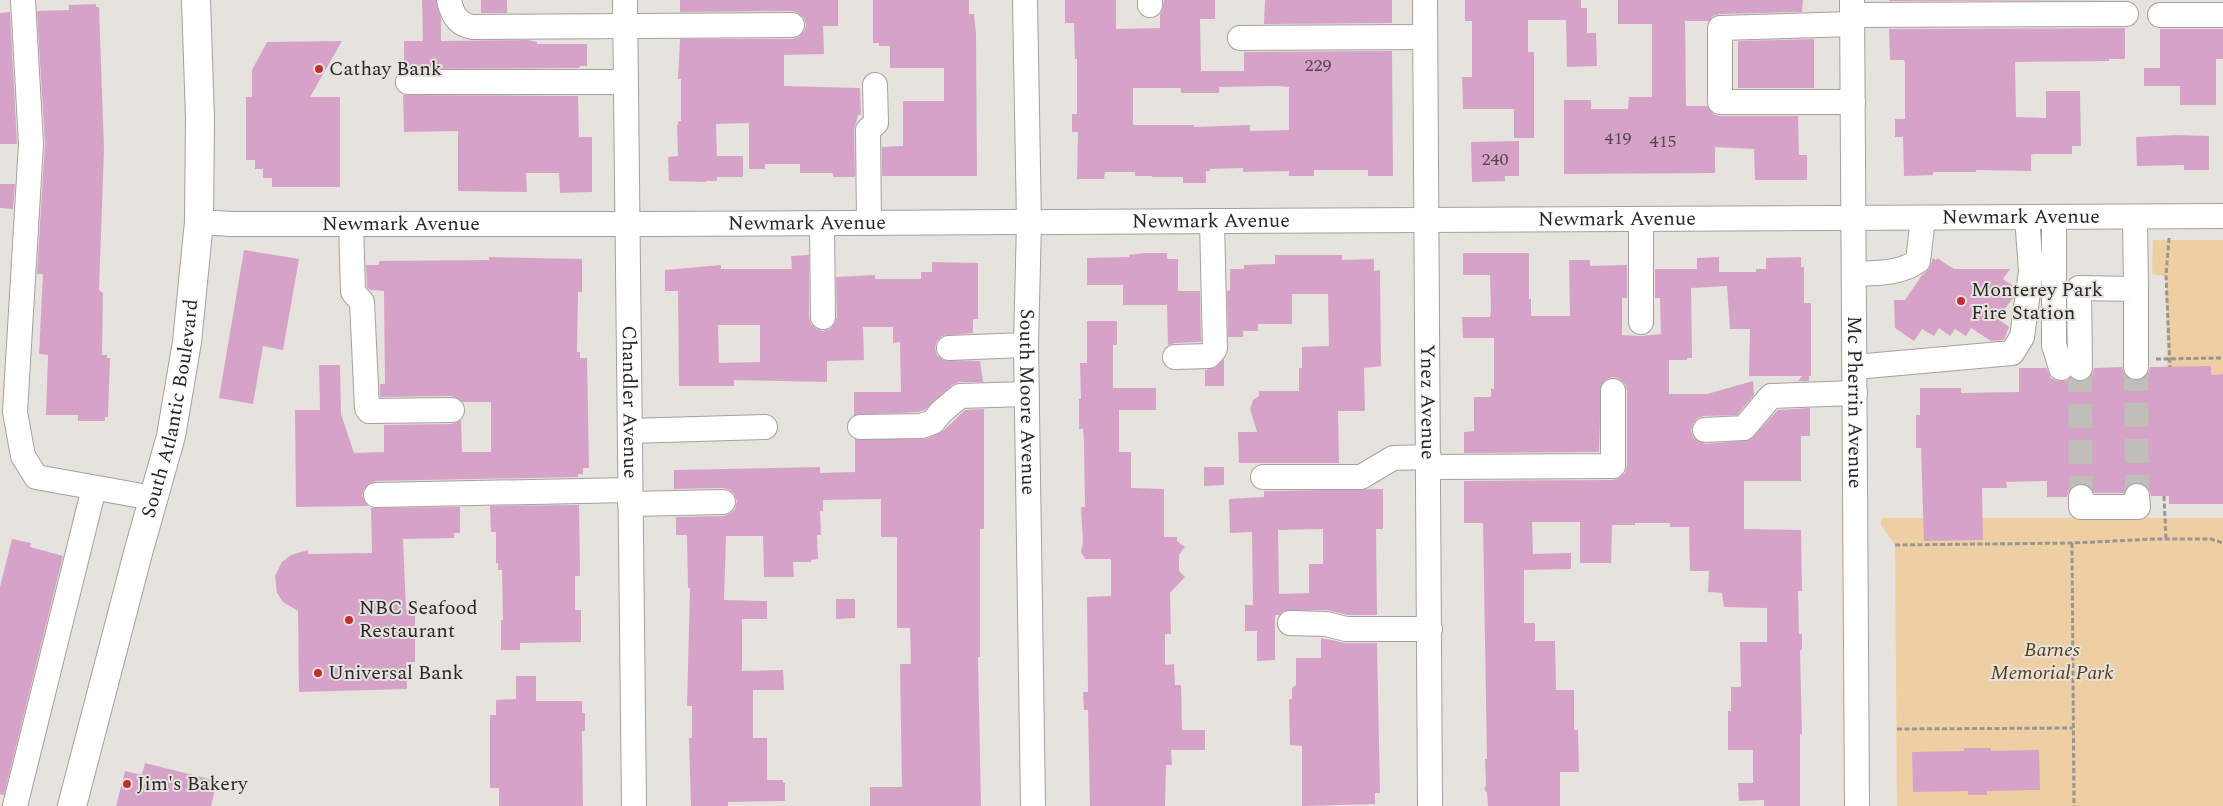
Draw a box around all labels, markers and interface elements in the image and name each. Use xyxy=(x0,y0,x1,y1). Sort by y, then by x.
house number: 229 xyxy=(1305,52,1332,79)
place label: Cathay Bank xyxy=(329,54,442,84)
marker: Cathay Bank xyxy=(313,63,325,75)
house number: 419 xyxy=(1605,125,1632,152)
house number: 415 xyxy=(1650,128,1677,155)
house number: 240 xyxy=(1482,146,1509,173)
street label: Newmark Avenue xyxy=(1942,202,2100,232)
street label: Newmark Avenue xyxy=(1538,204,1696,234)
street label: Newmark Avenue xyxy=(1132,206,1290,237)
street label: Newmark Avenue xyxy=(728,208,886,239)
street label: Newmark Avenue xyxy=(322,209,480,239)
place label: Monterey Park Fire Station xyxy=(1971,275,2103,328)
marker: Monterey Park Fire Station xyxy=(1955,295,1967,307)
street label: South Atlantic Boulevard xyxy=(134,298,206,521)
street label: South Moore Avenue xyxy=(1011,308,1043,495)
street label: Mc Pherrin Avenue xyxy=(1839,316,1870,488)
street label: Chandler Avenue xyxy=(614,325,645,479)
street label: Ynez Avenue xyxy=(1412,344,1443,460)
place label: NBC Seafood Restaurant xyxy=(359,593,478,646)
marker: NBC Seafood Restaurant xyxy=(343,614,355,626)
park label: Barnes Memorial Park xyxy=(1990,635,2114,688)
place label: Universal Bank xyxy=(328,658,464,688)
marker: Universal Bank xyxy=(312,667,324,679)
place label: Jim's Bakery xyxy=(137,769,249,799)
marker: Jim's Bakery xyxy=(121,778,133,790)

